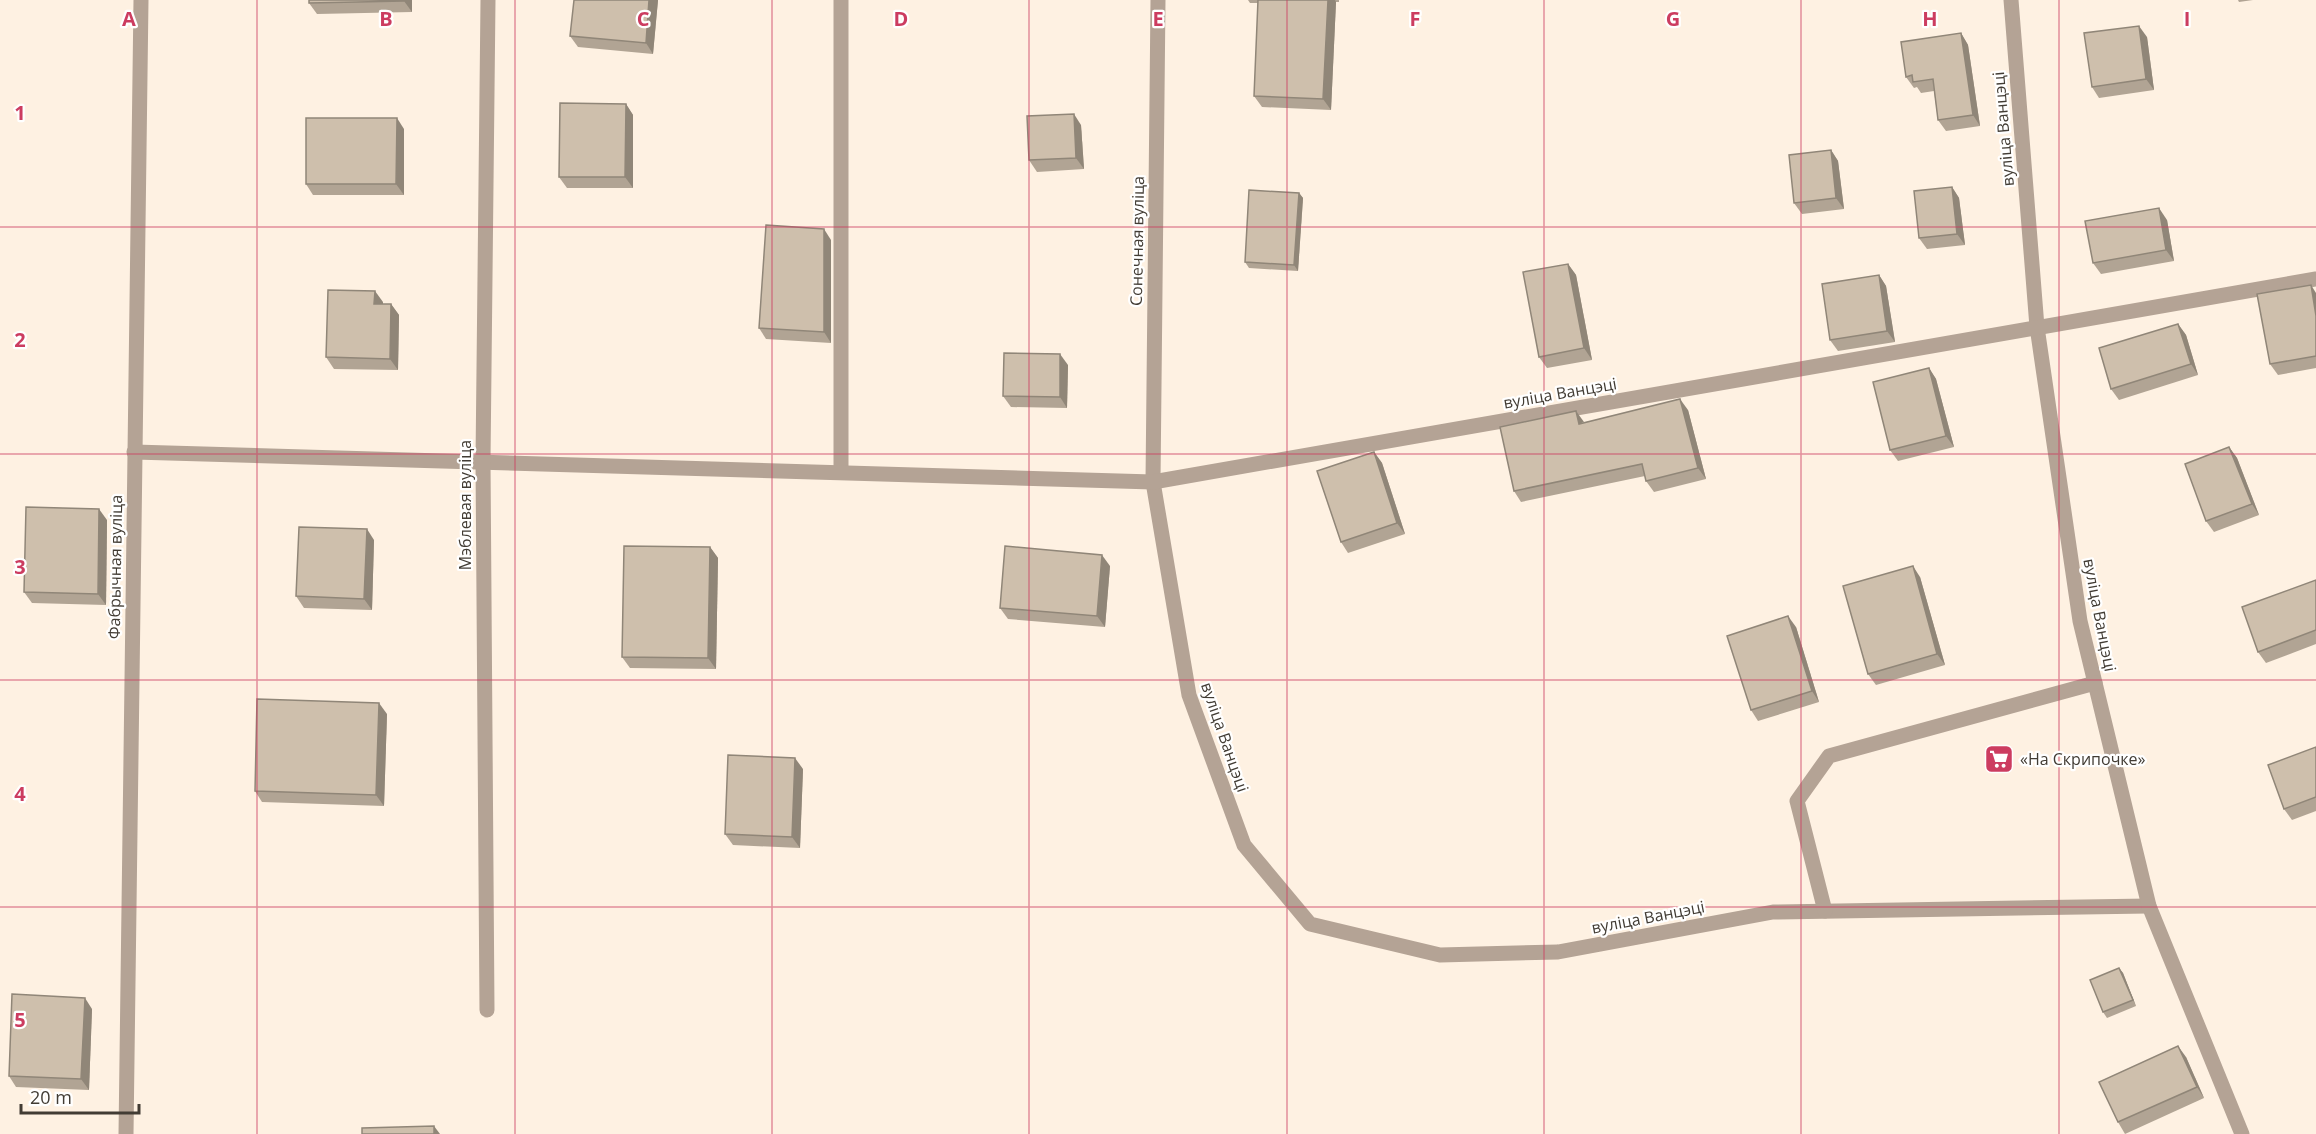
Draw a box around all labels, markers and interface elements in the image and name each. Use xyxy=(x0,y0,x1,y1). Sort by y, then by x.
text: A xyxy=(122,5,136,32)
text: B xyxy=(379,5,393,32)
text: C xyxy=(637,5,650,32)
text: D xyxy=(894,5,908,32)
text: E xyxy=(1152,5,1164,32)
text: F xyxy=(1410,5,1420,32)
text: G xyxy=(1666,5,1680,32)
text: H xyxy=(1922,5,1938,32)
text: I xyxy=(2184,5,2190,32)
street label: вуліца Ванцэці xyxy=(1987,71,2019,187)
text: 1 xyxy=(14,99,26,126)
street label: Сонечная вуліца xyxy=(1125,176,1149,306)
text: 2 xyxy=(14,326,26,353)
street label: вуліца Ванцэці xyxy=(1502,372,1618,414)
street label: Мэблевая вуліца xyxy=(454,440,476,570)
street label: Фабрычная вуліца xyxy=(103,495,127,639)
text: 3 xyxy=(14,553,26,580)
street label: вуліца Ванцэці xyxy=(2078,557,2122,673)
street label: вуліца Ванцэці xyxy=(1196,679,1254,795)
supermarket icon: «На Скрипочке» xyxy=(1983,743,2015,775)
place label: «На Скрипочке» xyxy=(2020,748,2146,770)
text: 4 xyxy=(14,780,26,807)
street label: вуліца Ванцэці xyxy=(1590,895,1706,939)
text: 5 xyxy=(14,1006,26,1033)
scale bar xyxy=(21,1077,140,1115)
text: 20 m xyxy=(30,1085,72,1109)

